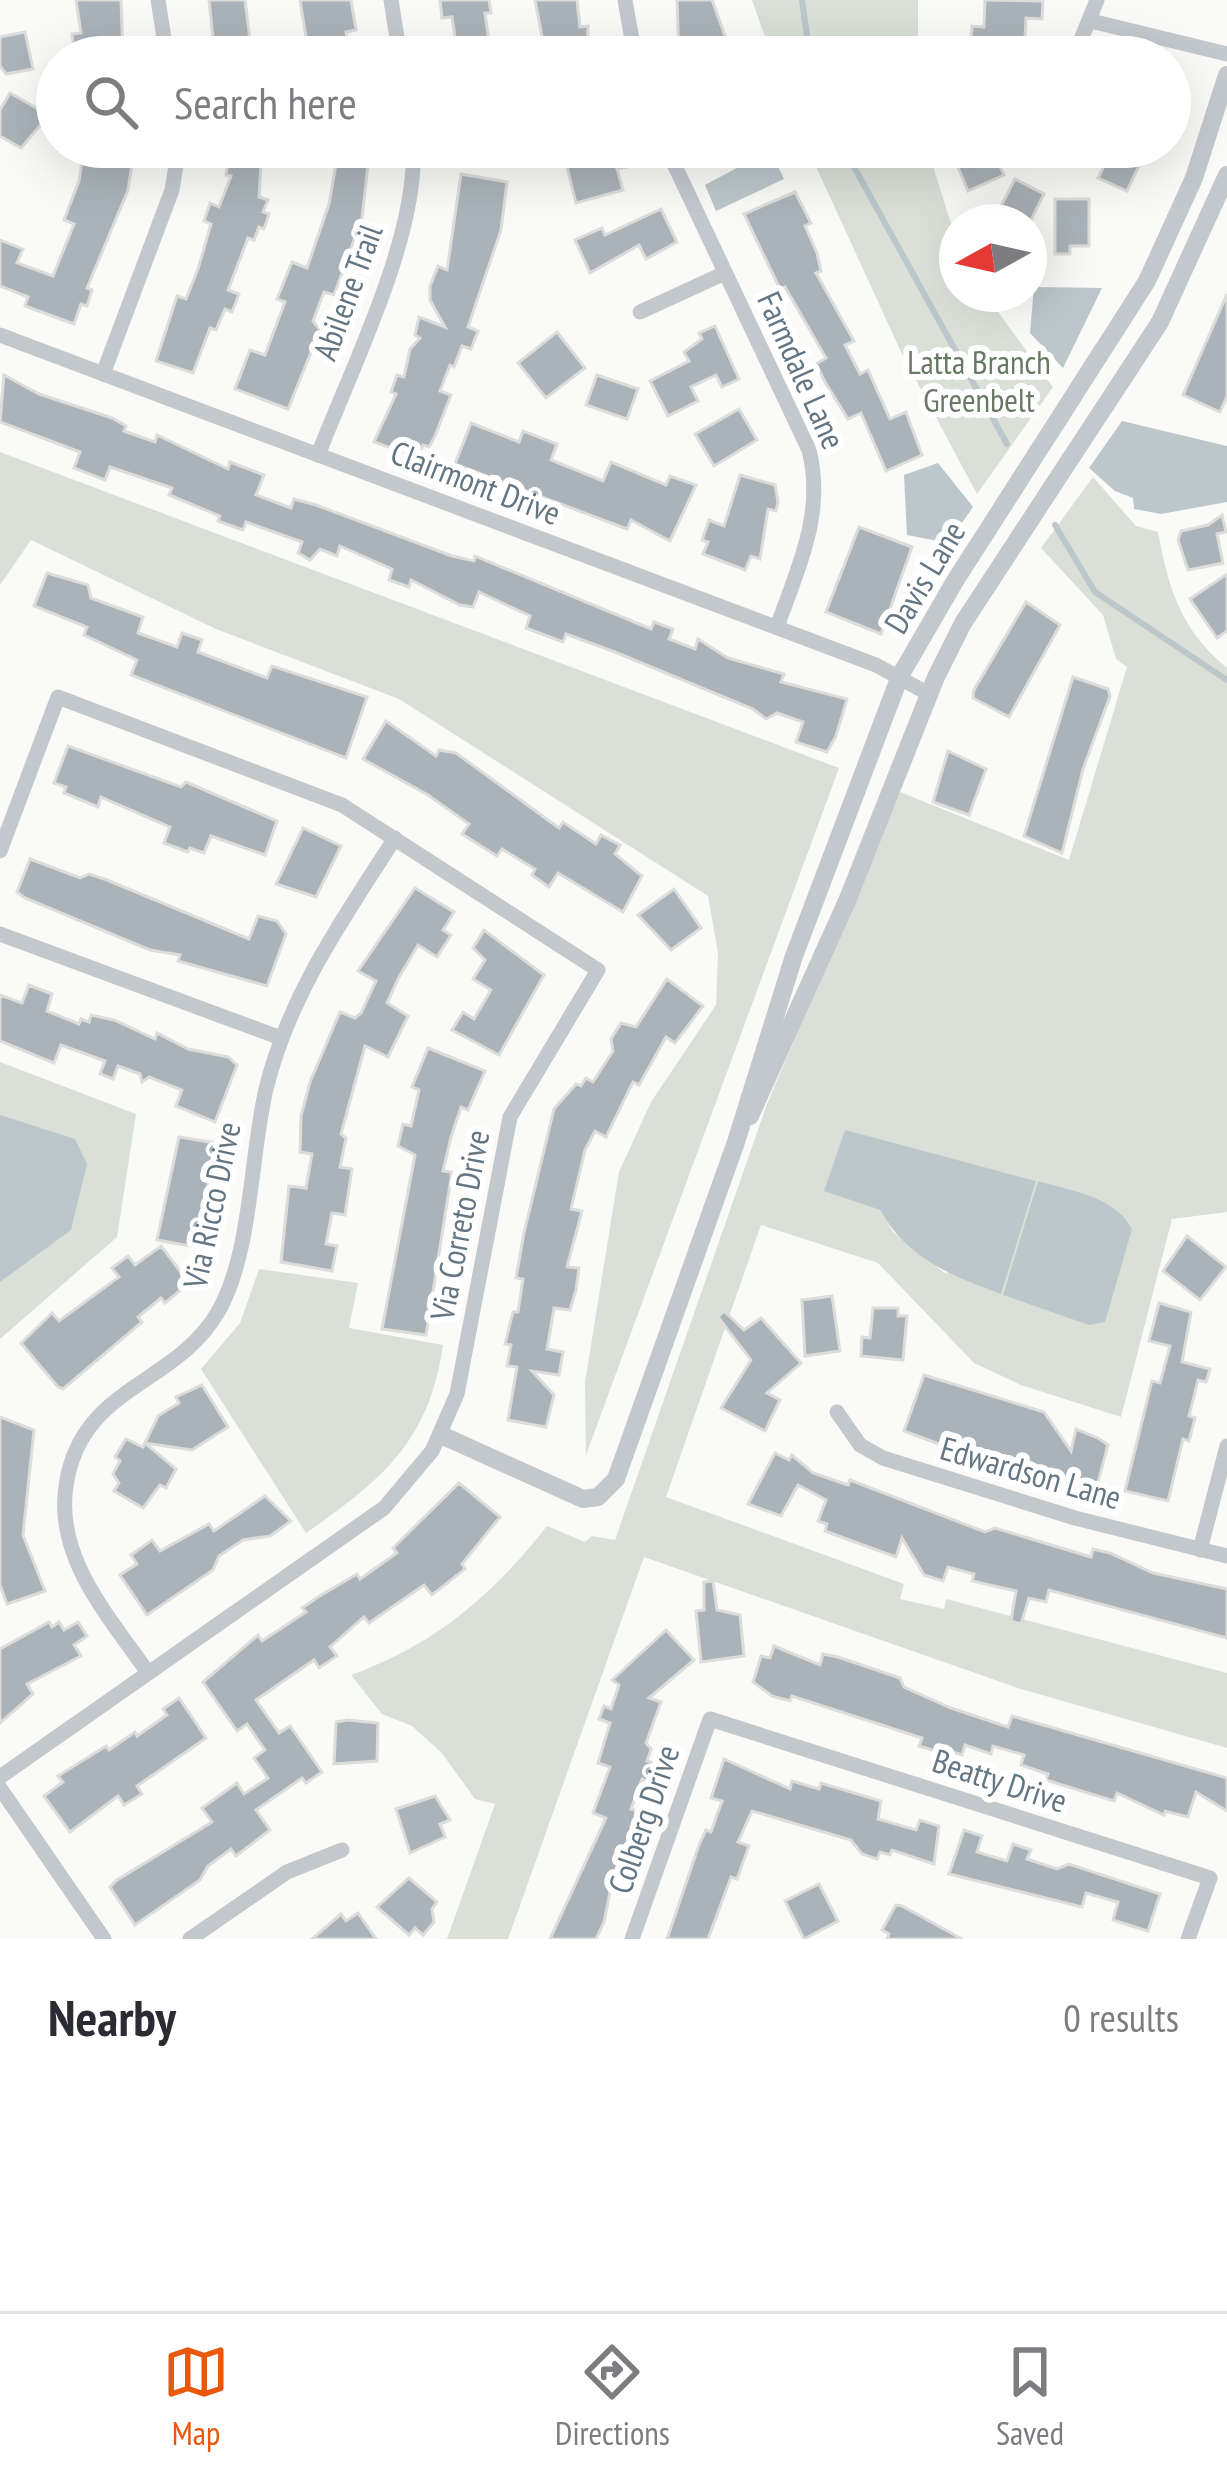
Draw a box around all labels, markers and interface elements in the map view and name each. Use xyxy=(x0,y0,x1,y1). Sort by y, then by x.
search box xyxy=(36,36,1191,168)
icon: search xyxy=(78,69,144,135)
text: Search here xyxy=(174,73,357,131)
north arrow xyxy=(939,204,1047,312)
street label: Abilene Trail xyxy=(303,218,392,366)
street label: Farmdale Lane xyxy=(748,285,856,455)
park label: Latta Branch Greenbelt xyxy=(907,340,1051,421)
street label: Clairmont Drive xyxy=(385,430,567,534)
street label: Davis Lane xyxy=(874,513,974,641)
street label: Via Ricco Drive xyxy=(172,1118,250,1293)
street label: Via Correto Drive xyxy=(419,1126,499,1325)
street label: Edwardson Lane xyxy=(936,1426,1126,1518)
street label: Beatty Drive xyxy=(927,1738,1073,1822)
street label: Colberg Drive xyxy=(598,1739,688,1899)
text: Nearby xyxy=(48,1984,176,2050)
text: 0 results xyxy=(1063,1992,1179,2043)
tab: Map xyxy=(163,2339,229,2454)
tab: Directions xyxy=(555,2339,670,2454)
tab: Saved xyxy=(996,2339,1064,2454)

